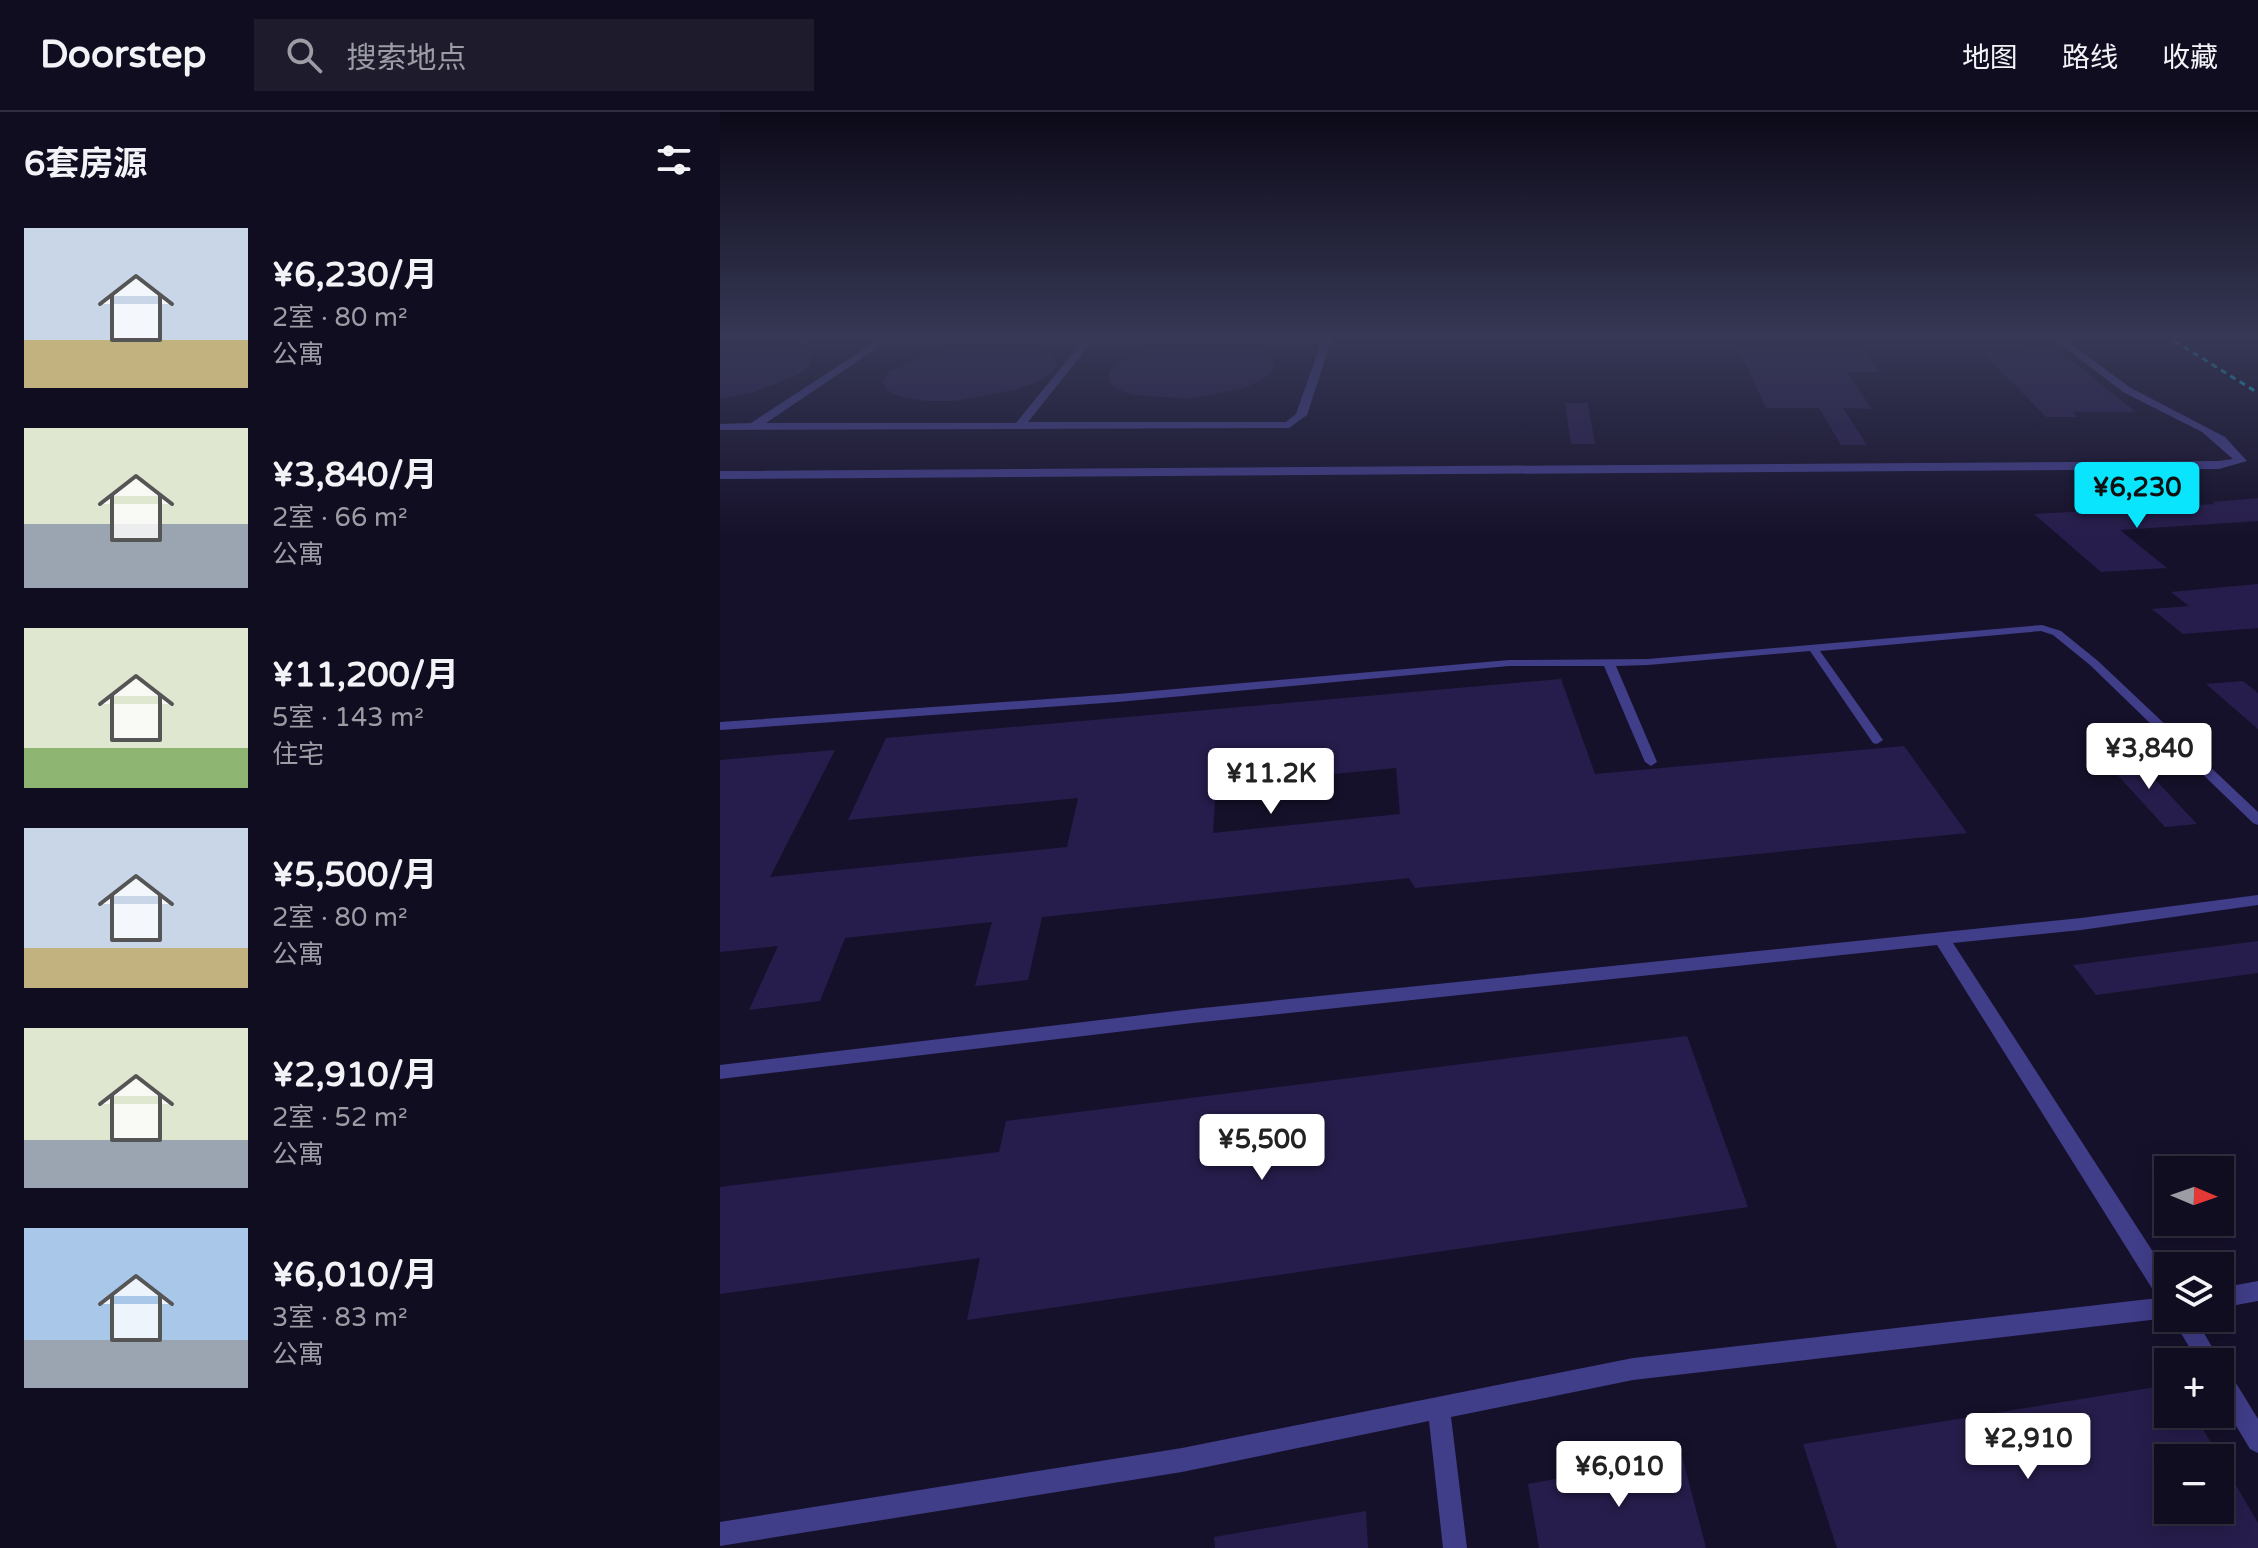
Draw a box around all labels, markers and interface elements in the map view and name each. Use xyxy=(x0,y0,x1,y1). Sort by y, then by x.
search box xyxy=(254,19,814,91)
text: Doorstep xyxy=(40,32,206,78)
icon: search xyxy=(282,33,326,77)
text: 搜索地点 xyxy=(346,40,466,77)
text: 地图 xyxy=(1962,41,2018,75)
text: 路线 xyxy=(2062,41,2118,75)
text: 收藏 xyxy=(2162,41,2218,75)
icon: filters xyxy=(652,138,696,182)
text: 6套房源 xyxy=(24,144,147,185)
text: ¥6,230/月 xyxy=(272,255,438,296)
icon: home xyxy=(88,260,184,356)
text: 2室 · 80 m² xyxy=(272,302,408,333)
text: 公寓 xyxy=(272,339,324,370)
text: ¥3,840/月 xyxy=(272,455,438,496)
icon: home xyxy=(88,460,184,556)
pin: ¥6,230 xyxy=(2072,462,2202,530)
text: ¥6,230 xyxy=(2092,472,2182,503)
text: 2室 · 66 m² xyxy=(272,502,408,533)
text: 公寓 xyxy=(272,539,324,570)
text: ¥11,200/月 xyxy=(272,655,459,696)
icon: home xyxy=(88,660,184,756)
text: 5室 · 143 m² xyxy=(272,702,424,733)
pin: ¥3,840 xyxy=(2084,723,2214,791)
text: ¥3,840 xyxy=(2104,733,2194,764)
text: 住宅 xyxy=(272,739,324,770)
pin: ¥11.2K xyxy=(1206,748,1336,816)
text: ¥11.2K xyxy=(1226,758,1316,789)
text: ¥5,500/月 xyxy=(272,855,437,896)
icon: home xyxy=(88,860,184,956)
text: 2室 · 80 m² xyxy=(272,902,408,933)
text: 公寓 xyxy=(272,939,324,970)
text: ¥2,910/月 xyxy=(272,1055,438,1096)
icon: home xyxy=(88,1060,184,1156)
text: 2室 · 52 m² xyxy=(272,1102,408,1133)
pin: ¥5,500 xyxy=(1197,1114,1327,1182)
text: ¥5,500 xyxy=(1218,1124,1306,1155)
text: 公寓 xyxy=(272,1139,324,1170)
north arrow xyxy=(2154,1156,2234,1236)
map controls xyxy=(2154,1156,2234,1524)
button: layers xyxy=(2154,1252,2234,1332)
text: ¥6,010/月 xyxy=(272,1255,438,1296)
icon: home xyxy=(88,1260,184,1356)
text: 3室 · 83 m² xyxy=(272,1302,408,1333)
text: 公寓 xyxy=(272,1339,324,1370)
button: + xyxy=(2154,1348,2234,1428)
pin: ¥2,910 xyxy=(1963,1413,2093,1481)
text: ¥2,910 xyxy=(1983,1423,2073,1454)
pin: ¥6,010 xyxy=(1554,1441,1684,1509)
button: − xyxy=(2154,1444,2234,1524)
text: ¥6,010 xyxy=(1574,1451,1664,1482)

